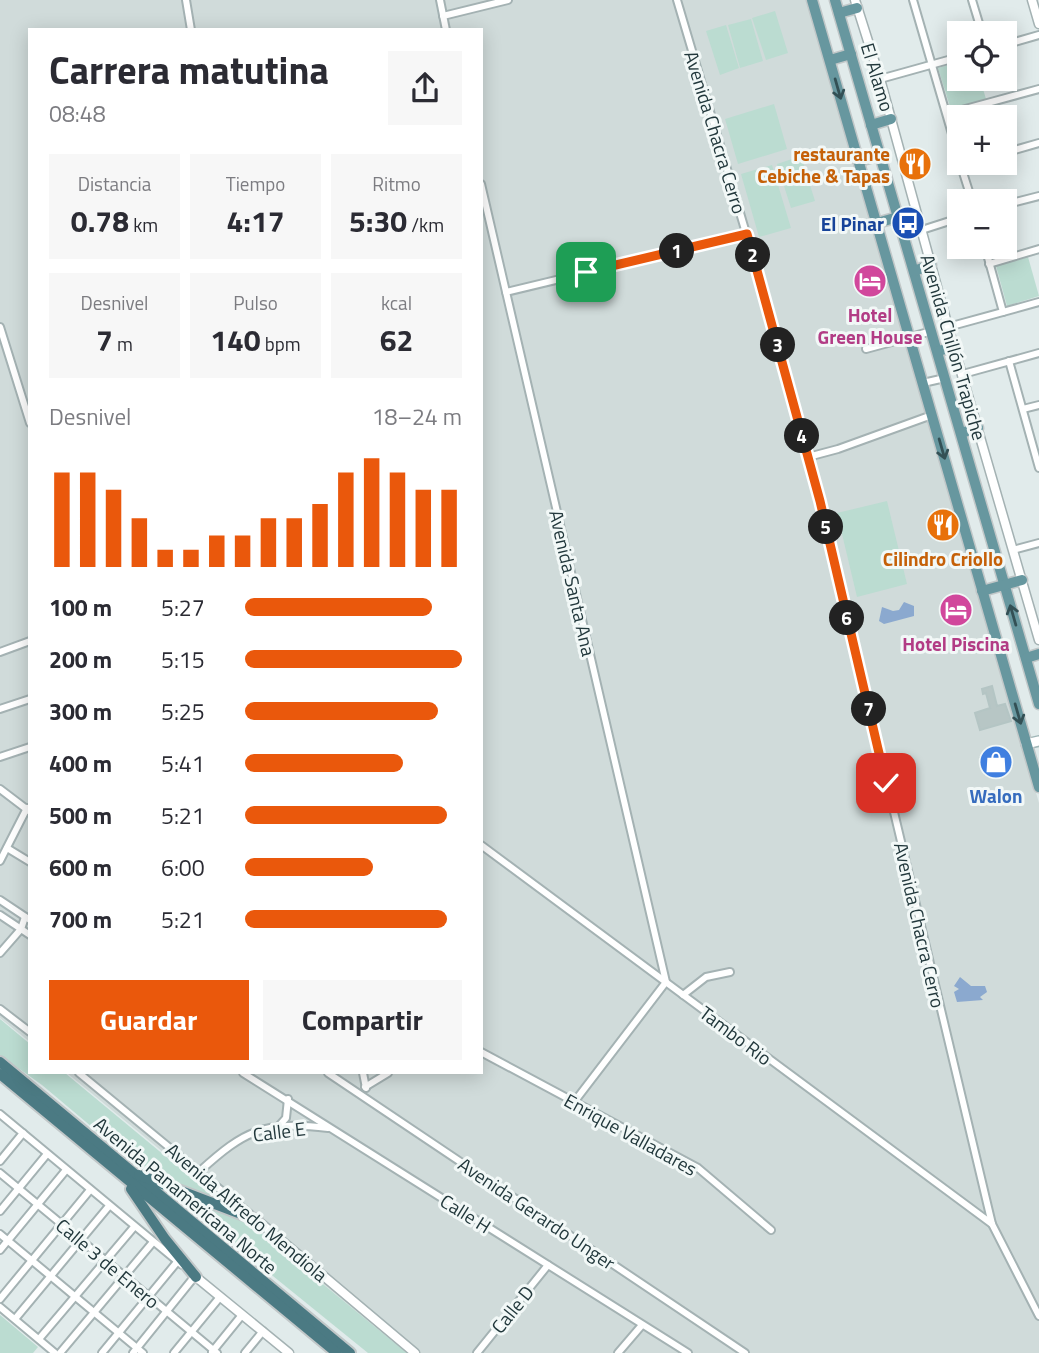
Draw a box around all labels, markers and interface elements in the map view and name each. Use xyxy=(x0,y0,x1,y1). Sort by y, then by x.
map controls xyxy=(947,21,1017,259)
button: locate xyxy=(947,21,1017,91)
street label: El Alamo xyxy=(854,39,902,115)
text: Carrera matutina xyxy=(49,41,329,99)
street label: Avenida Chacra Cerro xyxy=(677,47,755,217)
button: share xyxy=(388,51,462,125)
one-way arrow xyxy=(833,78,846,100)
text: 08:48 xyxy=(49,96,106,131)
button: + xyxy=(947,105,1017,175)
place label: restaurante Cebiche & Tapas xyxy=(757,139,890,190)
restaurant icon: restaurante Cebiche & Tapas xyxy=(896,145,934,183)
text: Distancia xyxy=(78,169,151,198)
text: Tiempo xyxy=(226,169,285,198)
text: Ritmo xyxy=(372,169,421,198)
button: − xyxy=(947,189,1017,259)
text: 0.78 xyxy=(71,198,129,244)
text: 4:17 xyxy=(226,198,285,244)
text: 5:30 xyxy=(349,198,407,244)
bus stop icon: El Pinar xyxy=(889,204,927,242)
place label: El Pinar xyxy=(821,209,884,238)
text: km xyxy=(129,210,158,239)
text: /km xyxy=(407,210,444,239)
pin: 1 xyxy=(660,233,694,268)
text: 1 xyxy=(671,236,682,265)
pin: 2 xyxy=(736,238,770,272)
text: 2 xyxy=(747,240,758,269)
pin xyxy=(556,242,616,302)
street label: Avenida Chillón Trapiche xyxy=(914,251,994,443)
icon: arrive xyxy=(567,253,605,291)
hotel icon: Hotel Green House xyxy=(851,262,889,300)
text: Desnivel xyxy=(80,288,149,317)
text: Pulso xyxy=(233,288,278,317)
text: kcal xyxy=(381,288,412,317)
place label: Hotel Green House xyxy=(818,300,923,351)
text: 7 xyxy=(96,317,113,363)
text: 140 xyxy=(210,317,261,363)
text: 62 xyxy=(380,317,413,363)
pin: 3 xyxy=(760,328,796,362)
text: m xyxy=(113,329,133,358)
text: bpm xyxy=(261,329,301,358)
text: 3 xyxy=(772,330,783,359)
text: Desnivel xyxy=(49,399,131,434)
text: 18–24 m xyxy=(372,399,462,434)
pin: 4 xyxy=(784,418,820,453)
text: 4 xyxy=(796,421,807,450)
one-way arrow xyxy=(936,437,949,459)
restaurant icon: Cilindro Criollo xyxy=(924,506,962,544)
street label: Avenida Santa Ana xyxy=(542,507,604,659)
pin: 5 xyxy=(808,510,844,544)
text: 5 xyxy=(820,512,831,541)
place label: Cilindro Criollo xyxy=(883,544,1003,573)
text: 100 m xyxy=(49,590,112,625)
text: 5:27 xyxy=(161,590,205,625)
hotel icon: Hotel Piscina xyxy=(937,591,975,629)
pin: 6 xyxy=(830,600,864,636)
text: 6 xyxy=(841,603,852,632)
one-way arrow xyxy=(1006,605,1019,627)
place label: Hotel Piscina xyxy=(902,629,1010,658)
text: 200 m xyxy=(49,642,112,677)
text: 5:15 xyxy=(161,642,205,677)
pin: 7 xyxy=(852,692,886,726)
text: 300 m xyxy=(49,694,112,729)
text: 5:25 xyxy=(161,694,205,729)
text: 7 xyxy=(863,694,874,723)
one-way arrow xyxy=(1012,703,1025,725)
shop icon: Walon xyxy=(977,743,1015,781)
text: 400 m xyxy=(49,746,112,781)
text: 5:41 xyxy=(161,746,205,781)
pin xyxy=(856,753,916,813)
icon: check xyxy=(867,764,905,802)
place label: Walon xyxy=(970,781,1022,810)
text: 500 m xyxy=(49,798,112,833)
text: 5:21 xyxy=(161,798,205,833)
street label: Avenida Chacra Cerro xyxy=(887,839,953,1011)
text: 600 m xyxy=(49,850,112,885)
text: 6:00 xyxy=(161,850,205,885)
text: 700 m xyxy=(49,902,112,937)
text: 5:21 xyxy=(161,902,205,937)
button: Guardar xyxy=(49,980,249,1060)
button: Compartir xyxy=(263,980,462,1060)
street label: Tambo Rio xyxy=(694,998,778,1072)
street label: Enrique Valladares xyxy=(559,1085,703,1183)
street label: Avenida Panamericana Norte xyxy=(88,1109,284,1281)
street label: Calle E xyxy=(251,1113,307,1149)
street label: Avenida Alfredo Mendiola xyxy=(160,1135,335,1289)
street label: Avenida Gerardo Unger xyxy=(453,1150,622,1277)
street label: Calle H xyxy=(435,1186,497,1240)
street label: Calle 3 de Enero xyxy=(50,1211,166,1315)
street label: Calle D xyxy=(484,1279,540,1339)

